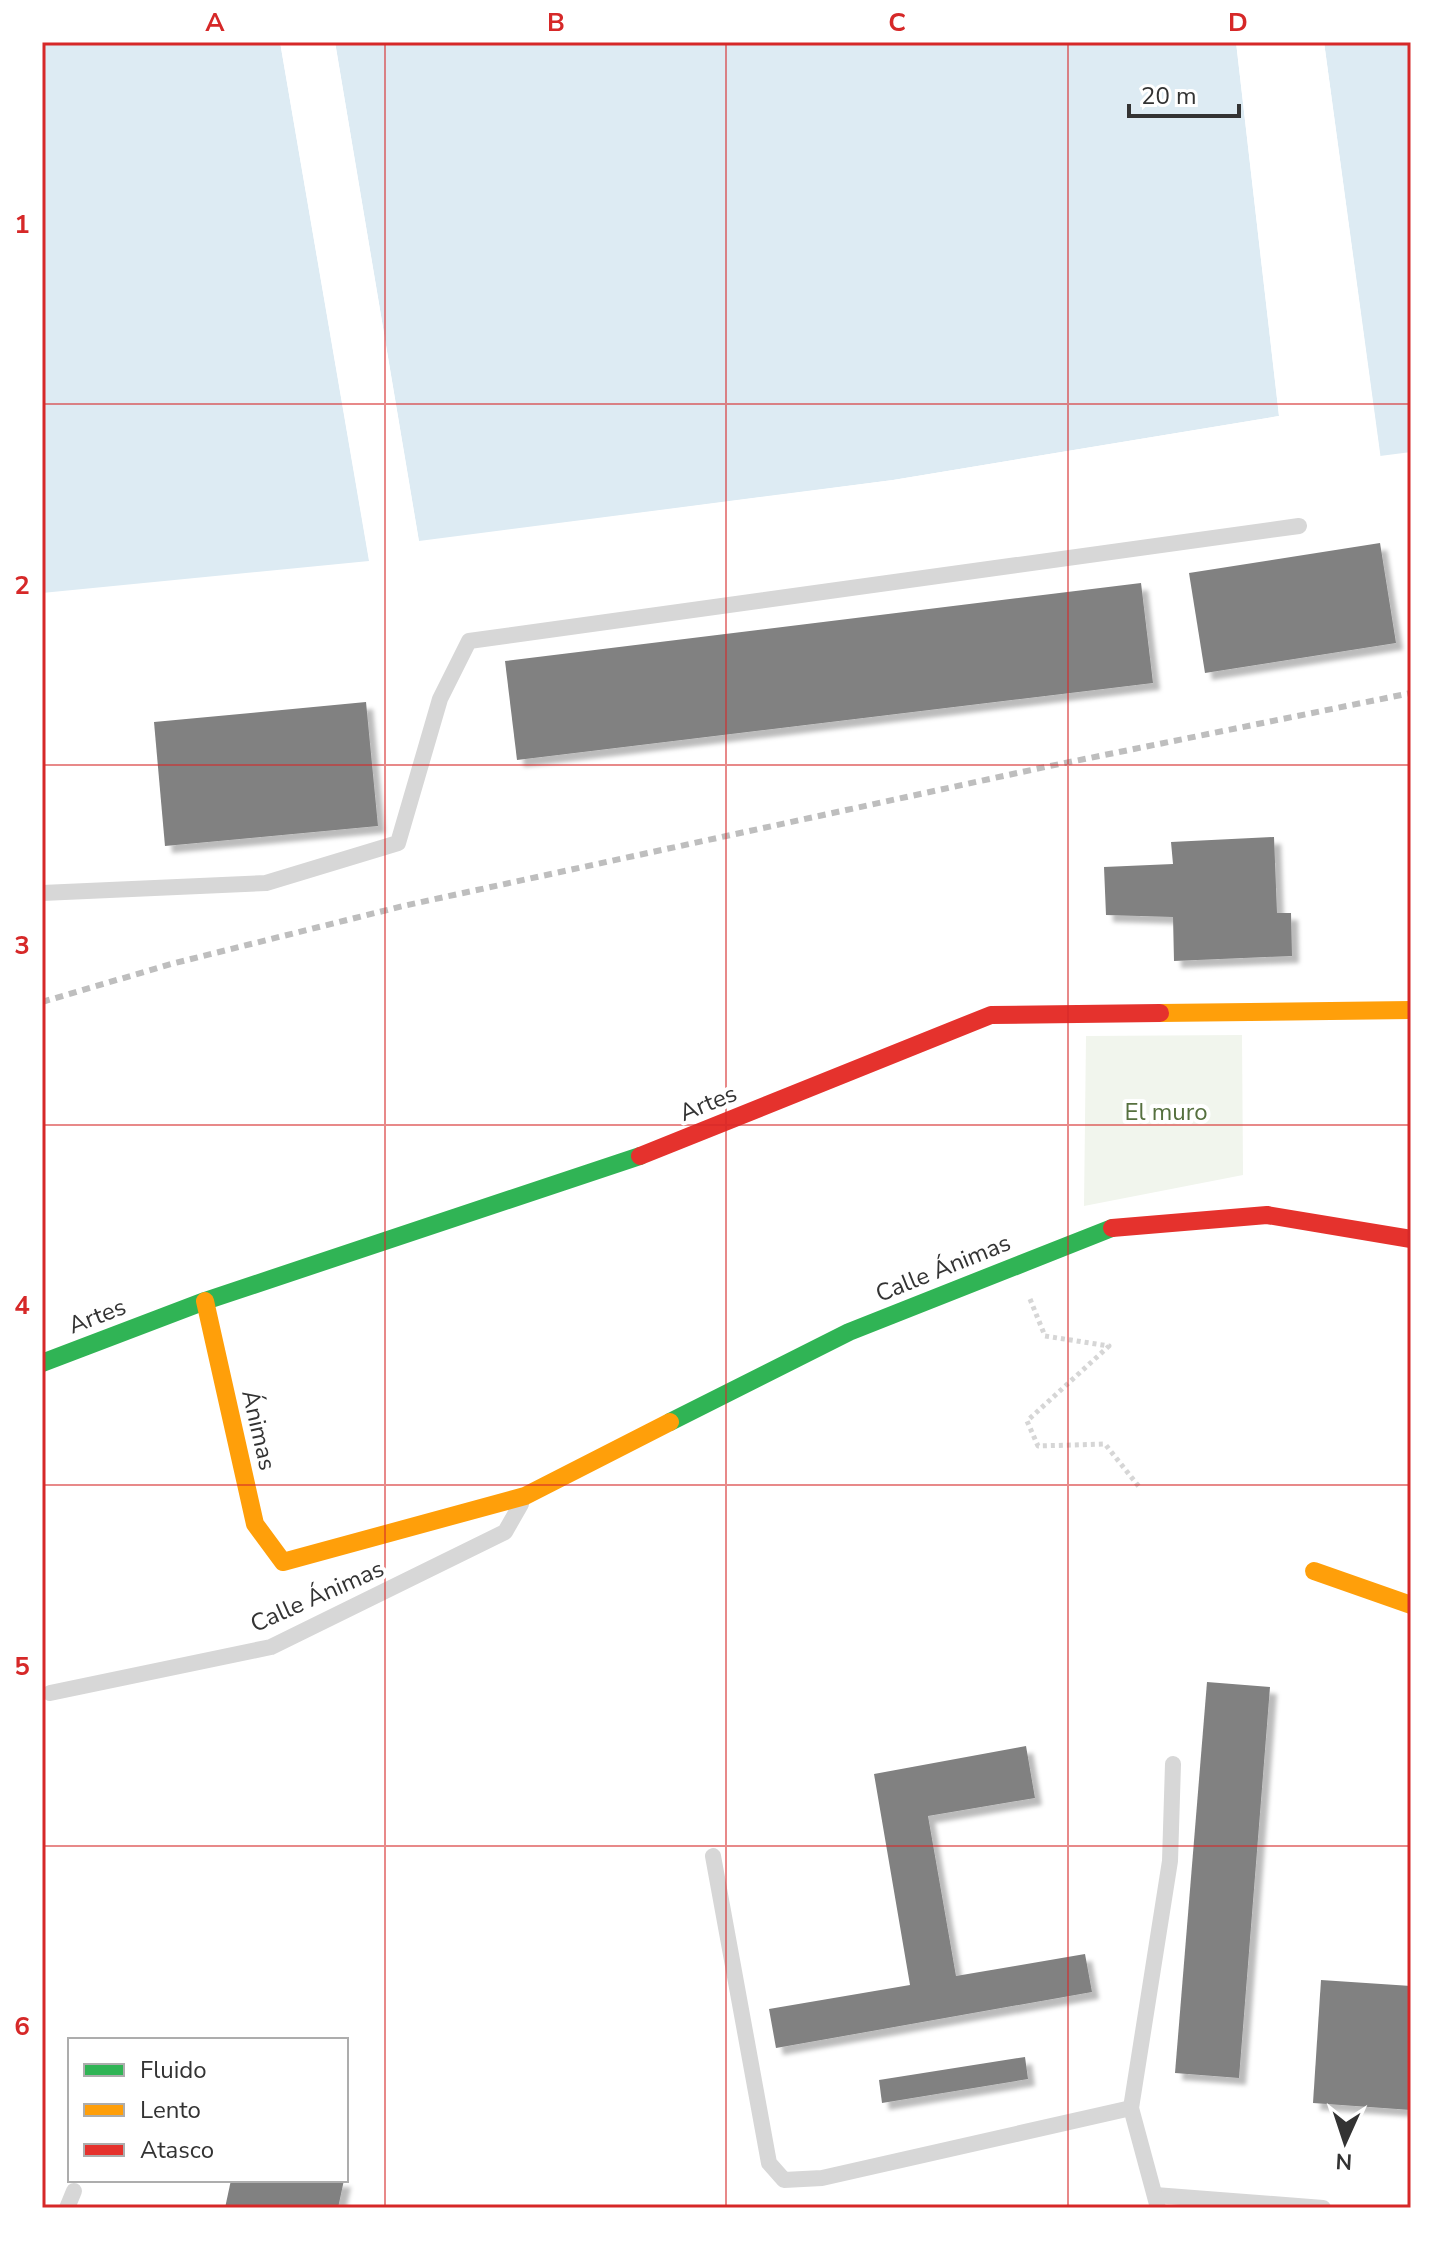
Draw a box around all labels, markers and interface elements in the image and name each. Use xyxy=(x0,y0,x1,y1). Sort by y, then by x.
text: A xyxy=(205,5,225,40)
text: B xyxy=(547,5,565,40)
text: C xyxy=(888,5,906,40)
text: D xyxy=(1228,5,1248,40)
scale bar xyxy=(1129,68,1239,118)
text: 20 m xyxy=(1141,80,1197,112)
text: 1 xyxy=(14,207,30,242)
text: 2 xyxy=(14,568,30,603)
text: 3 xyxy=(14,928,30,963)
street label: Artes xyxy=(675,1077,741,1129)
park label: El muro xyxy=(1124,1096,1208,1128)
street label: Calle Ánimas xyxy=(871,1226,1015,1310)
text: 4 xyxy=(14,1288,30,1323)
street label: Artes xyxy=(64,1290,130,1342)
street label: Ánimas xyxy=(234,1387,284,1473)
street label: Calle Ánimas xyxy=(245,1552,389,1640)
text: 5 xyxy=(14,1649,30,1684)
text: 6 xyxy=(14,2009,30,2044)
legend xyxy=(68,2038,348,2182)
text: Fluido xyxy=(140,2054,207,2086)
text: Lento xyxy=(140,2094,201,2126)
north arrow xyxy=(1305,2102,1385,2182)
text: Atasco xyxy=(140,2134,214,2166)
text: N xyxy=(1335,2146,1353,2176)

